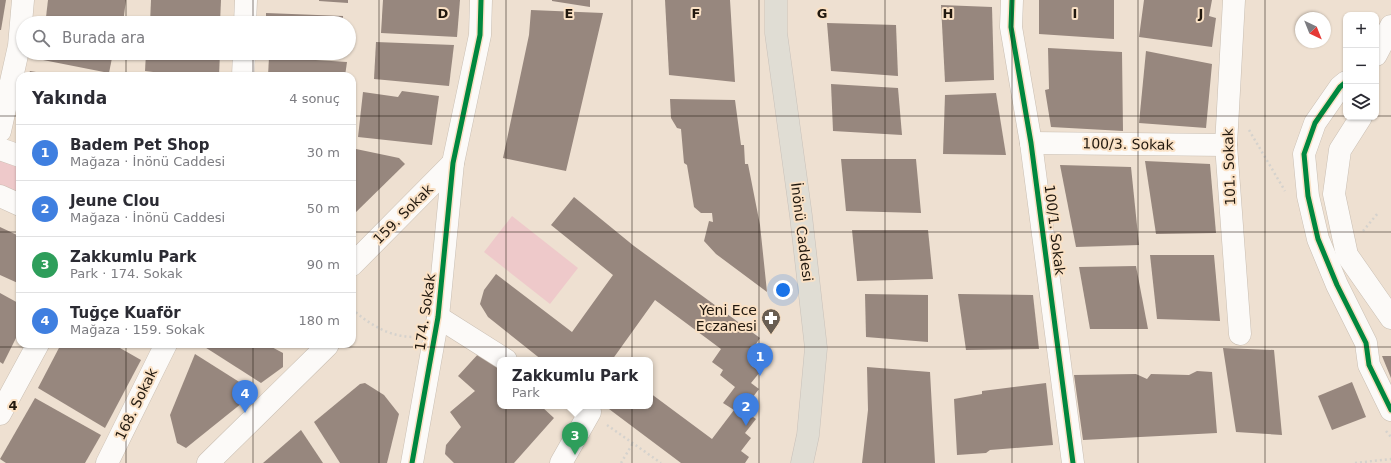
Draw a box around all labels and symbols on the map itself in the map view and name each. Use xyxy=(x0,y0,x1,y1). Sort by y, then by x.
text: D xyxy=(438,6,449,21)
text: E xyxy=(565,6,573,21)
text: F xyxy=(692,6,700,21)
text: G xyxy=(817,6,827,21)
text: H xyxy=(943,6,953,21)
text: I xyxy=(1073,6,1077,21)
text: J xyxy=(1198,6,1203,21)
north arrow xyxy=(1295,12,1331,48)
street label: 101. Sokak xyxy=(1220,127,1238,206)
street label: 100/3. Sokak xyxy=(1082,135,1175,153)
street label: 159. Sokak xyxy=(370,180,437,247)
street label: İnönü Caddesi xyxy=(788,181,817,282)
street label: 100/1. Sokak xyxy=(1041,184,1069,277)
street label: 174. Sokak xyxy=(412,272,438,352)
your location xyxy=(773,280,793,300)
place label: Yeni Ece Eczanesi xyxy=(696,302,757,334)
pharmacy icon: Yeni Ece Eczanesi xyxy=(760,307,782,335)
pin: 1 xyxy=(747,343,773,376)
street label: 168. Sokak xyxy=(112,365,161,442)
pin: 4 xyxy=(232,380,258,413)
pin: 2 xyxy=(733,393,759,426)
text: 4 xyxy=(8,398,18,413)
pin: 3 xyxy=(562,422,588,455)

